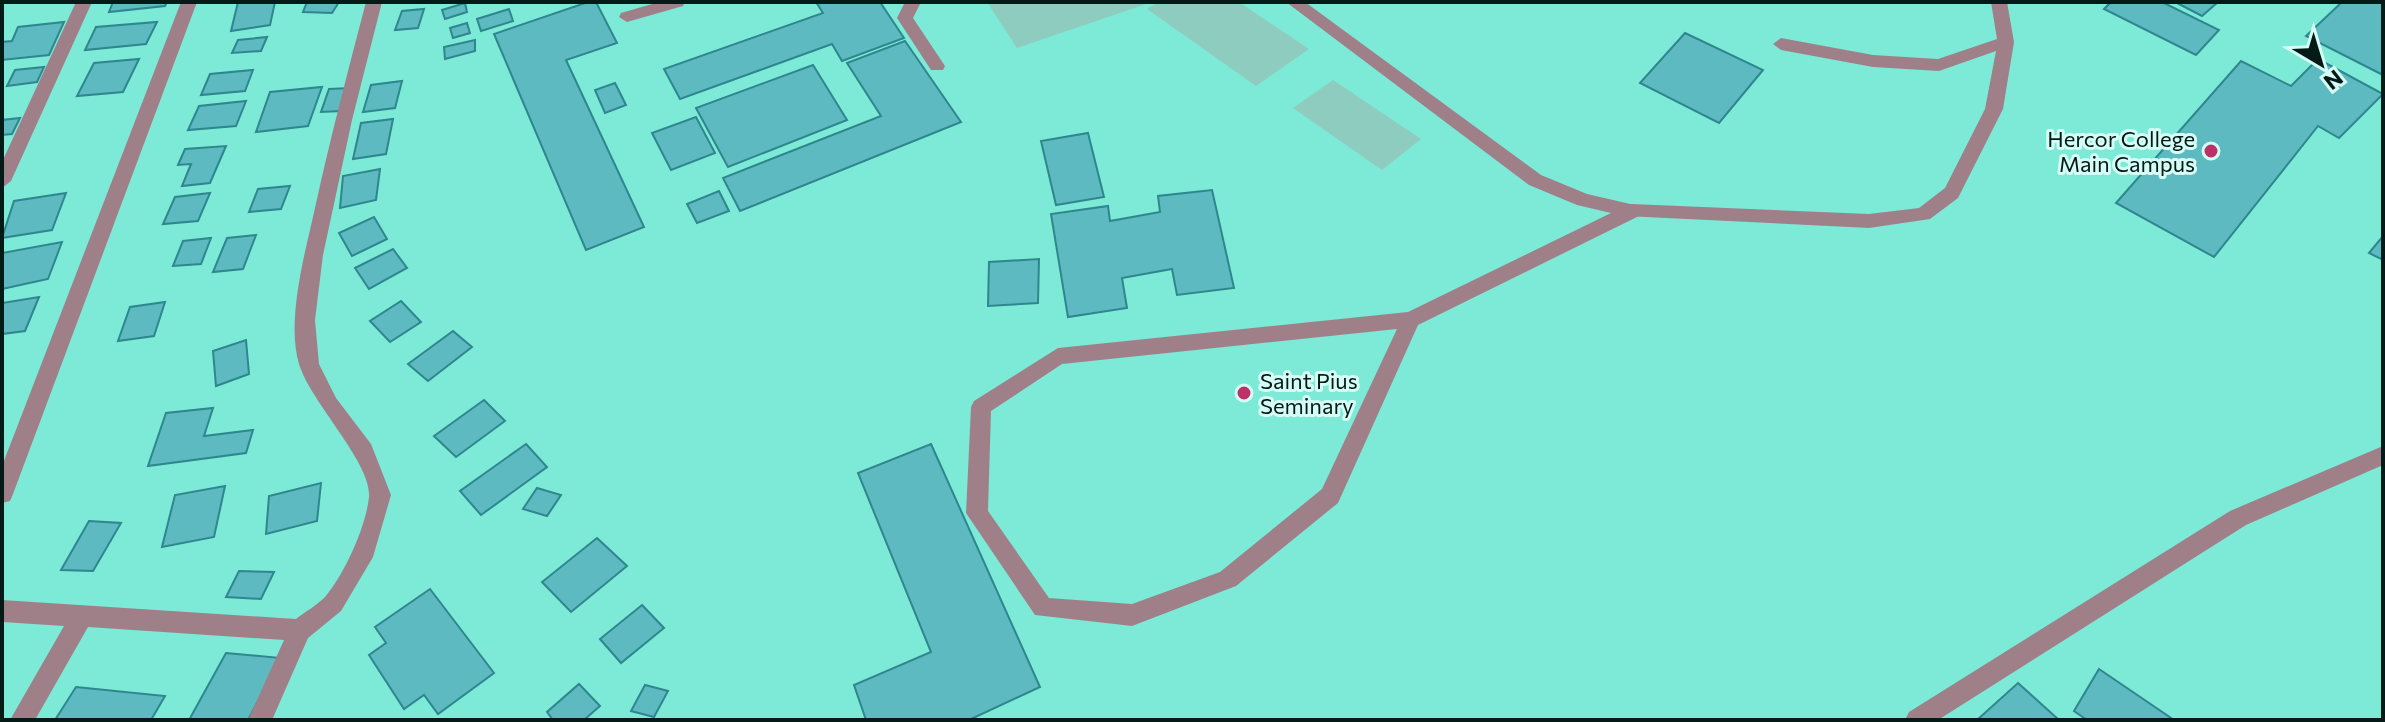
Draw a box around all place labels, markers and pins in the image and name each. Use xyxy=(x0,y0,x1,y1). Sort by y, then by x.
place label: Hercor College Main Campus xyxy=(2047,125,2195,177)
marker: Hercor College Main Campus xyxy=(2202,142,2220,160)
place label: Saint Pius Seminary xyxy=(1260,367,1358,419)
marker: Saint Pius Seminary xyxy=(1235,384,1253,402)

